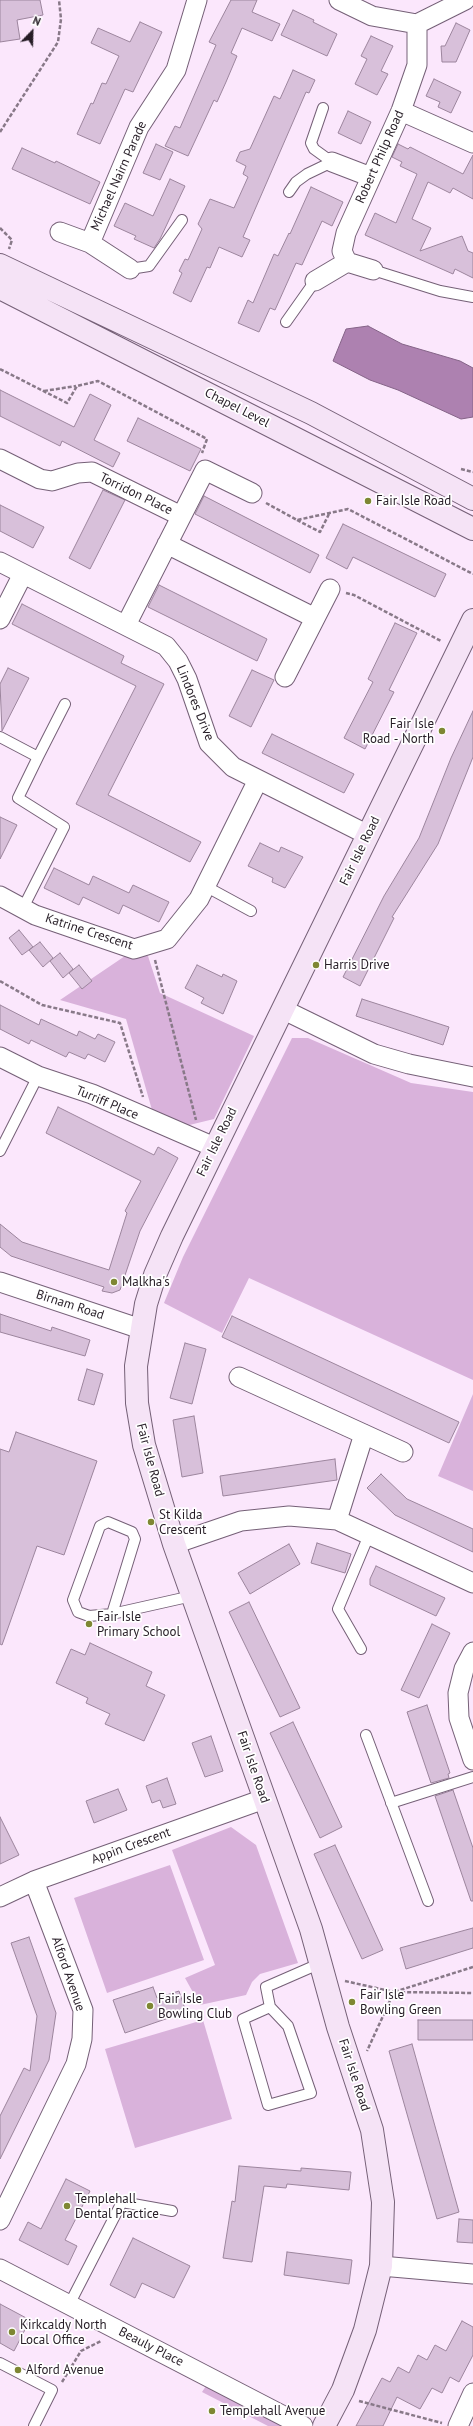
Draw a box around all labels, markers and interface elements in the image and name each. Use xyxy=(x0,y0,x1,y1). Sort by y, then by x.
north arrow xyxy=(12,12,52,52)
text: N xyxy=(31,13,43,29)
street label: Robert Philp Road xyxy=(353,108,407,206)
street label: Michael Nairn Parade xyxy=(88,119,150,233)
street label: Chapel Level xyxy=(202,385,272,431)
street label: Torridon Place xyxy=(97,470,175,518)
place label: Fair Isle Road xyxy=(376,493,451,509)
marker: Fair Isle Road xyxy=(363,496,373,506)
street label: Lindores Drive xyxy=(173,663,217,743)
place label: Fair Isle Road - North xyxy=(363,716,434,747)
marker: Fair Isle Road - North xyxy=(437,726,447,736)
street label: Fair Isle Road xyxy=(337,814,383,888)
street label: Katrine Crescent xyxy=(43,911,135,953)
place label: Harris Drive xyxy=(324,957,390,973)
marker: Harris Drive xyxy=(311,960,321,970)
street label: Turriff Place xyxy=(73,1083,141,1123)
street label: Fair Isle Road xyxy=(194,1105,240,1179)
place label: Malkha's xyxy=(122,1274,170,1290)
marker: Malkha's xyxy=(109,1277,119,1287)
street label: Birnam Road xyxy=(34,1287,106,1323)
street label: Fair Isle Road xyxy=(133,1422,167,1498)
place label: St Kilda Crescent xyxy=(159,1507,206,1538)
marker: St Kilda Crescent xyxy=(146,1517,156,1527)
place label: Fair Isle Primary School xyxy=(97,1609,180,1640)
marker: Fair Isle Primary School xyxy=(84,1619,94,1629)
street label: Fair Isle Road xyxy=(233,1729,273,1805)
street label: Appin Crescent xyxy=(89,1824,173,1868)
street label: Alford Avenue xyxy=(48,1935,88,2013)
place label: Fair Isle Bowling Green xyxy=(360,1987,441,2018)
place label: Fair Isle Bowling Club xyxy=(158,1991,232,2022)
marker: Fair Isle Bowling Green xyxy=(347,1997,357,2007)
marker: Fair Isle Bowling Club xyxy=(145,2001,155,2011)
street label: Fair Isle Road xyxy=(335,2037,373,2113)
place label: Templehall Dental Practice xyxy=(75,2191,159,2222)
marker: Templehall Dental Practice xyxy=(62,2201,72,2211)
place label: Kirkcaldy North Local Office xyxy=(20,2317,107,2348)
street label: Beauly Place xyxy=(116,2324,186,2370)
marker: Kirkcaldy North Local Office xyxy=(7,2327,17,2337)
place label: Alford Avenue xyxy=(26,2362,104,2378)
marker: Alford Avenue xyxy=(13,2365,23,2375)
place label: Templehall Avenue xyxy=(220,2403,325,2419)
marker: Templehall Avenue xyxy=(207,2406,217,2416)

